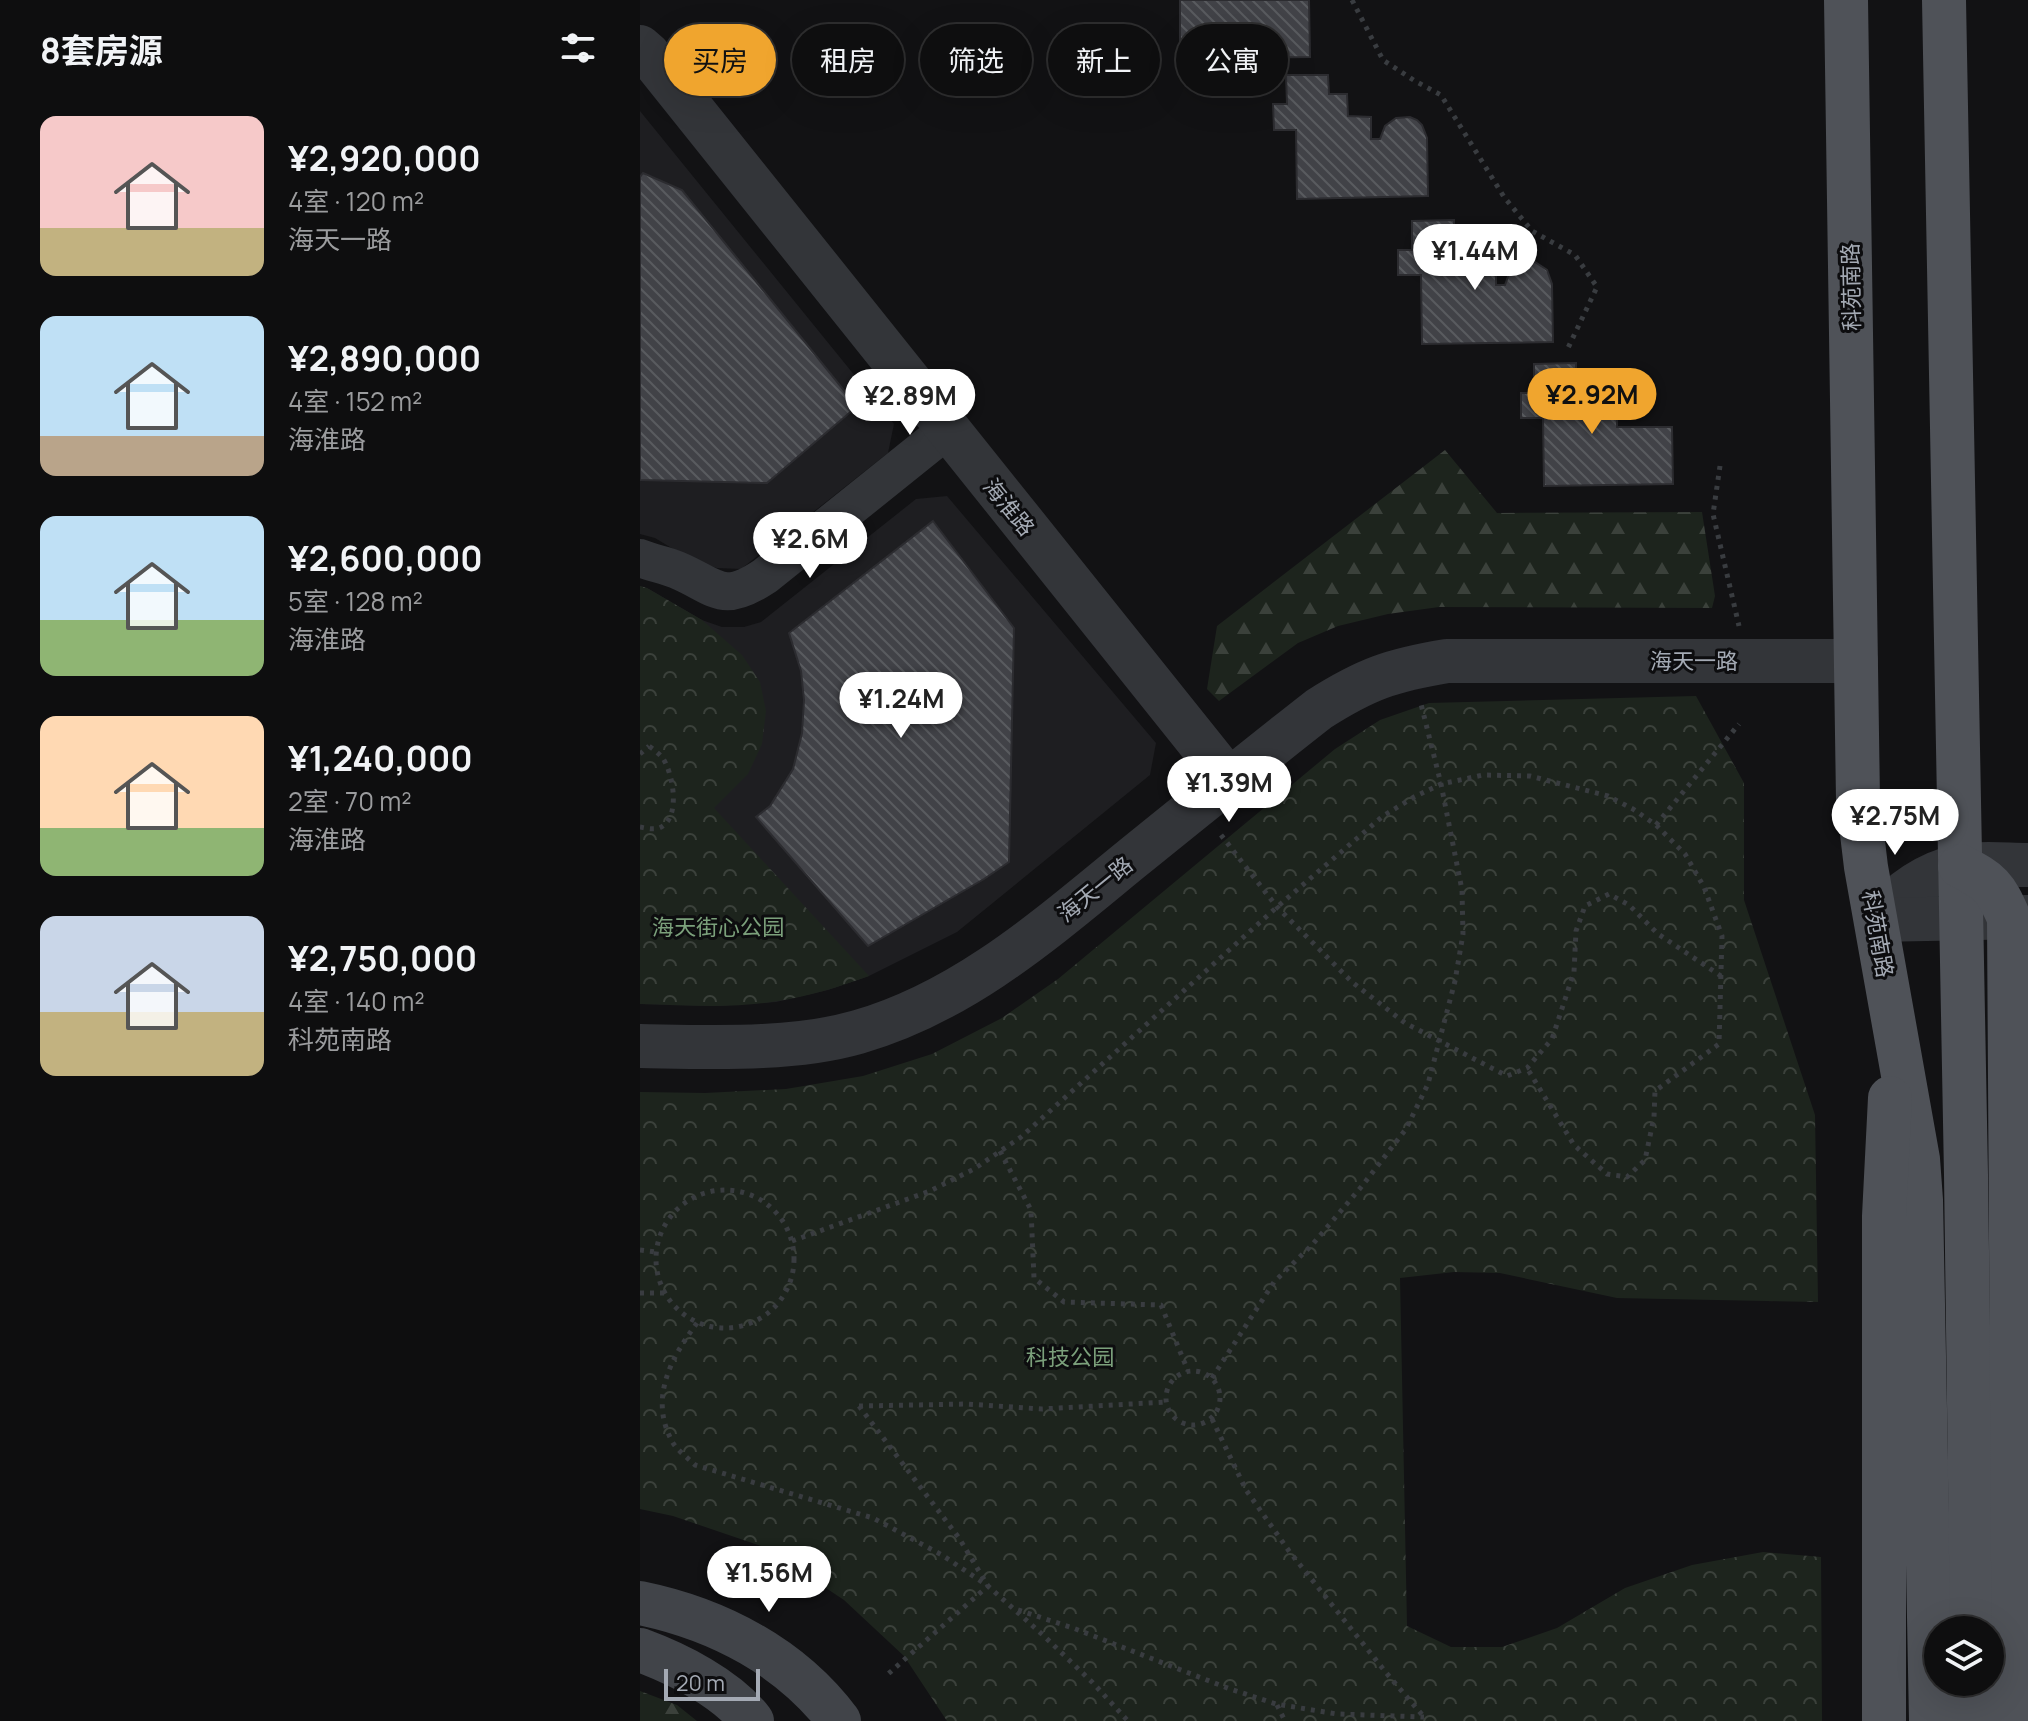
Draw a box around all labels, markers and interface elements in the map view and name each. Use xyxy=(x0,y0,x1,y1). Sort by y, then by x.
chip: 买房 xyxy=(664,24,776,96)
chip: 租房 xyxy=(792,24,904,96)
chip: 筛选 xyxy=(920,24,1032,96)
chip: 新上 xyxy=(1048,24,1160,96)
chip: 公寓 xyxy=(1176,24,1288,96)
icon: filters xyxy=(556,26,600,70)
text: 8套房源 xyxy=(40,27,163,73)
text: ¥2,920,000 xyxy=(288,135,481,181)
icon: home xyxy=(104,148,200,244)
text: 4室 · 120 m² xyxy=(288,183,424,219)
text: 海天一路 xyxy=(288,221,392,257)
pin: ¥1.44M xyxy=(1410,224,1540,292)
text: ¥1.44M xyxy=(1431,232,1519,268)
street label: 科苑南路 xyxy=(1835,243,1867,331)
text: ¥2,890,000 xyxy=(288,335,481,381)
icon: home xyxy=(104,348,200,444)
pin: ¥2.92M xyxy=(1527,368,1657,436)
pin: ¥2.89M xyxy=(845,369,975,437)
text: ¥2.92M xyxy=(1545,376,1639,412)
text: ¥2.89M xyxy=(863,377,957,413)
text: 4室 · 152 m² xyxy=(288,383,423,419)
text: 海淮路 xyxy=(288,421,366,457)
street label: 海淮路 xyxy=(977,472,1041,542)
pin: ¥2.6M xyxy=(754,512,866,580)
text: ¥2.6M xyxy=(771,520,849,556)
text: ¥2,600,000 xyxy=(288,535,483,581)
icon: home xyxy=(104,548,200,644)
text: 5室 · 128 m² xyxy=(288,583,423,619)
text: 海淮路 xyxy=(288,621,366,657)
street label: 海天一路 xyxy=(1650,646,1738,676)
pin: ¥1.24M xyxy=(836,672,966,740)
text: ¥1.24M xyxy=(857,680,945,716)
text: ¥1,240,000 xyxy=(288,735,473,781)
icon: home xyxy=(104,748,200,844)
pin: ¥1.39M xyxy=(1164,756,1294,824)
text: ¥1.39M xyxy=(1185,764,1273,800)
text: 2室 · 70 m² xyxy=(288,783,412,819)
pin: ¥2.75M xyxy=(1830,789,1960,857)
text: ¥2.75M xyxy=(1850,797,1940,833)
text: 海淮路 xyxy=(288,821,366,857)
street label: 海天一路 xyxy=(1051,850,1139,928)
street label: 科苑南路 xyxy=(1856,888,1900,980)
park label: 海天街心公园 xyxy=(652,912,784,942)
text: ¥2,750,000 xyxy=(288,935,477,981)
icon: home xyxy=(104,948,200,1044)
text: 4室 · 140 m² xyxy=(288,983,425,1019)
text: 科苑南路 xyxy=(288,1021,392,1057)
park label: 科技公园 xyxy=(1026,1342,1114,1372)
pin: ¥1.56M xyxy=(704,1546,834,1614)
text: ¥1.56M xyxy=(725,1554,813,1590)
map controls xyxy=(1924,1616,2004,1696)
button: layers xyxy=(1924,1616,2004,1696)
scale bar xyxy=(664,1665,760,1701)
text: 20 m xyxy=(676,1668,725,1698)

